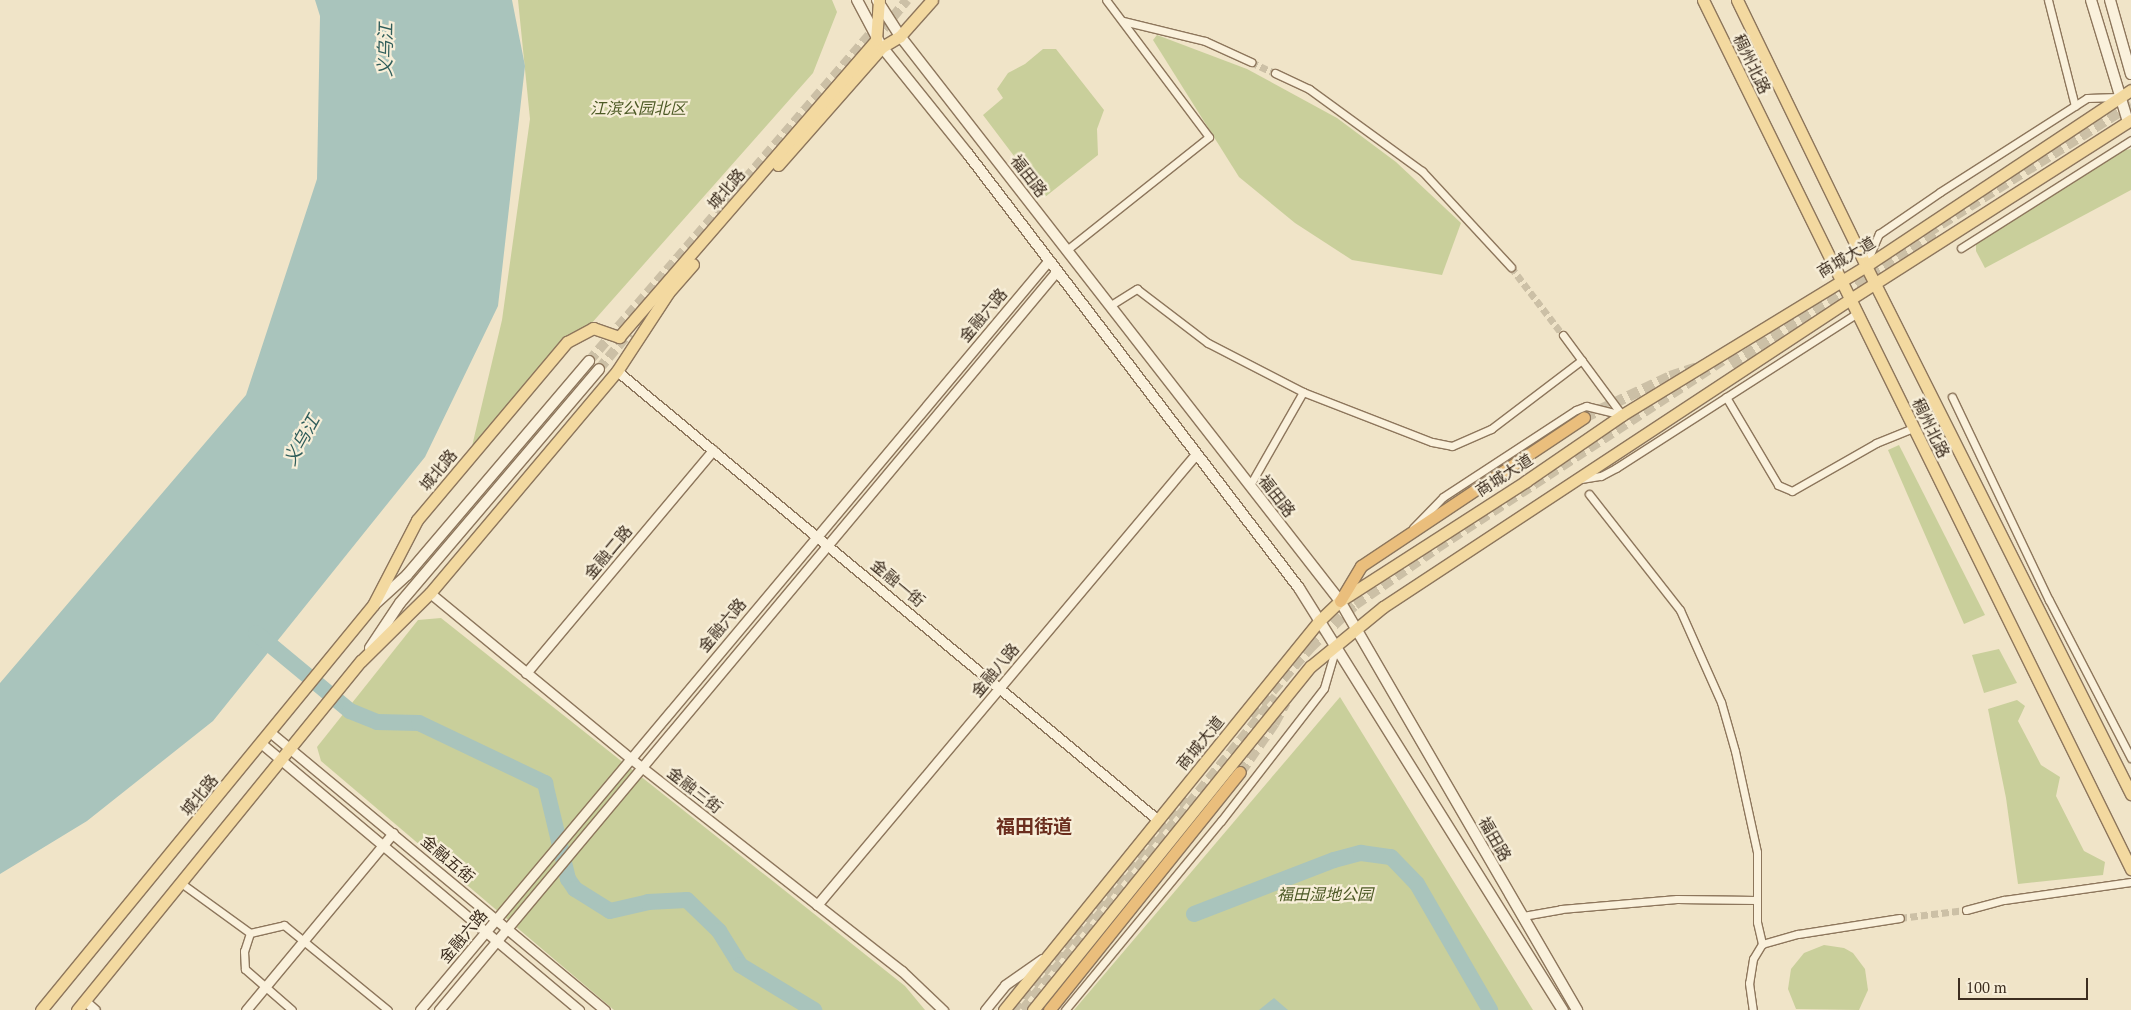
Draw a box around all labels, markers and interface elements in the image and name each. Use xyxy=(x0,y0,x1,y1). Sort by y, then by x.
water label: 义乌江 xyxy=(374,23,396,77)
street label: 稠州北路 xyxy=(1729,31,1775,97)
park label: 江滨公园北区 xyxy=(590,98,686,118)
street label: 福田路 xyxy=(1007,151,1051,201)
street label: 城北路 xyxy=(703,165,749,213)
street label: 商城大道 xyxy=(1814,232,1878,282)
street label: 金融六路 xyxy=(955,284,1011,346)
street label: 稠州北路 xyxy=(1908,395,1954,461)
water label: 义乌江 xyxy=(278,411,324,469)
street label: 城北路 xyxy=(415,445,461,495)
street label: 商城大道 xyxy=(1472,450,1536,500)
street label: 福田路 xyxy=(1255,471,1299,521)
street label: 金融二路 xyxy=(580,521,636,583)
street label: 金融一街 xyxy=(867,555,929,611)
street label: 金融六路 xyxy=(694,594,750,656)
street label: 金融八路 xyxy=(967,639,1023,701)
street label: 商城大道 xyxy=(1172,712,1228,774)
street label: 金融三街 xyxy=(664,763,726,817)
street label: 城北路 xyxy=(176,770,222,820)
street label: 福田路 xyxy=(1475,813,1515,865)
district label: 福田街道 xyxy=(996,815,1072,837)
street label: 金融五街 xyxy=(417,831,479,887)
park label: 福田湿地公园 xyxy=(1277,884,1373,904)
street label: 金融六路 xyxy=(435,905,491,967)
scale bar xyxy=(1961,968,2091,1000)
text: 100 m xyxy=(1966,977,2007,997)

